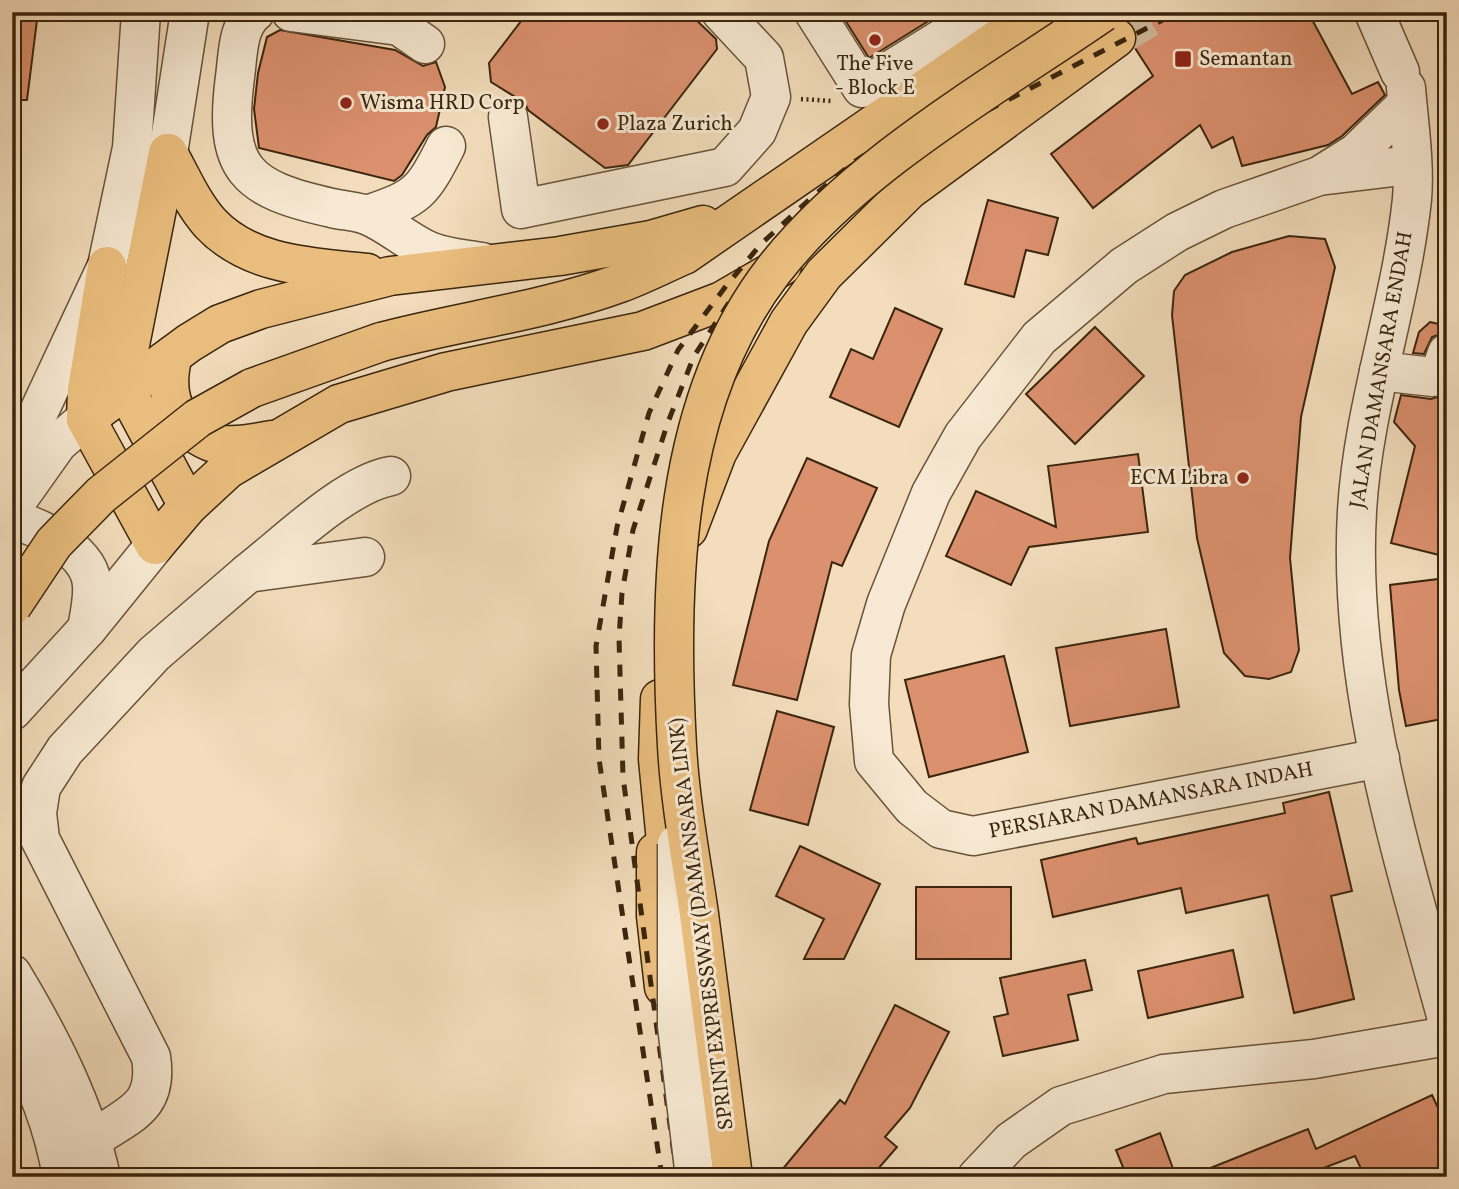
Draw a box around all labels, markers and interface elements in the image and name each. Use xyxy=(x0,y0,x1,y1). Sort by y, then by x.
marker: The Five - Block E xyxy=(867,32,883,48)
place label: Semantan xyxy=(1199,45,1293,74)
marker: Semantan xyxy=(1173,49,1193,69)
place label: The Five - Block E xyxy=(835,50,915,103)
place label: Wisma HRD Corp xyxy=(360,89,524,118)
marker: Wisma HRD Corp xyxy=(338,95,354,111)
place label: Plaza Zurich xyxy=(617,110,733,139)
marker: Plaza Zurich xyxy=(595,116,611,132)
street label: JALAN DAMANSARA ENDAH xyxy=(1343,229,1421,511)
place label: ECM Libra xyxy=(1130,464,1229,493)
marker: ECM Libra xyxy=(1235,470,1251,486)
street label: SPRINT EXPRESSWAY (DAMANSARA LINK) xyxy=(662,716,742,1132)
street label: PERSIARAN DAMANSARA INDAH xyxy=(986,755,1316,847)

